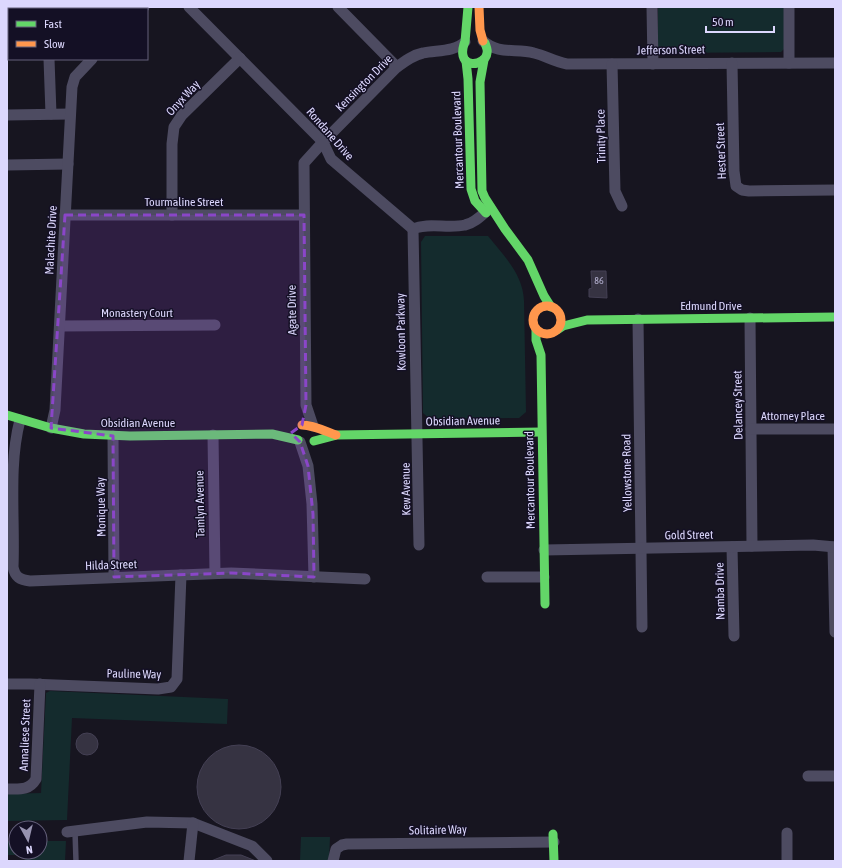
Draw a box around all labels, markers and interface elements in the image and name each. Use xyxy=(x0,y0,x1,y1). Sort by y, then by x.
legend xyxy=(8,8,148,60)
scale bar xyxy=(706,8,774,34)
text: 50 m xyxy=(712,15,734,29)
text: Fast xyxy=(44,17,62,31)
text: Slow xyxy=(44,37,65,51)
street label: Jefferson Street xyxy=(637,42,706,58)
street label: Kensington Drive xyxy=(333,52,395,114)
street label: Onyx Way xyxy=(163,77,203,119)
street label: Mercantour Boulevard xyxy=(449,91,467,189)
street label: Rondane Drive xyxy=(303,105,357,163)
street label: Trinity Place xyxy=(594,109,608,163)
street label: Hester Street xyxy=(713,122,729,180)
street label: Tourmaline Street xyxy=(145,195,224,209)
street label: Malachite Drive xyxy=(42,205,60,275)
house number: 86 xyxy=(594,275,604,286)
street label: Agate Drive xyxy=(285,285,299,335)
street label: Kowloon Parkway xyxy=(393,293,409,371)
street label: Edmund Drive xyxy=(680,299,742,313)
street label: Monastery Court xyxy=(101,306,174,320)
street label: Delancey Street xyxy=(730,370,746,440)
street label: Attorney Place xyxy=(761,409,825,423)
street label: Obsidian Avenue xyxy=(426,413,500,429)
street label: Obsidian Avenue xyxy=(101,416,175,430)
street label: Mercantour Boulevard xyxy=(522,431,538,529)
street label: Yellowstone Road xyxy=(619,434,635,512)
street label: Kew Avenue xyxy=(399,462,413,516)
street label: Tamlyn Avenue xyxy=(192,470,208,538)
street label: Monique Way xyxy=(93,477,109,537)
street label: Gold Street xyxy=(665,528,714,542)
street label: Hilda Street xyxy=(85,557,138,573)
street label: Namba Drive xyxy=(712,562,728,620)
street label: Pauline Way xyxy=(107,667,162,681)
street label: Annaliese Street xyxy=(17,698,33,771)
north arrow xyxy=(8,820,48,860)
street label: Solitaire Way xyxy=(409,822,467,838)
text: N xyxy=(25,844,33,856)

